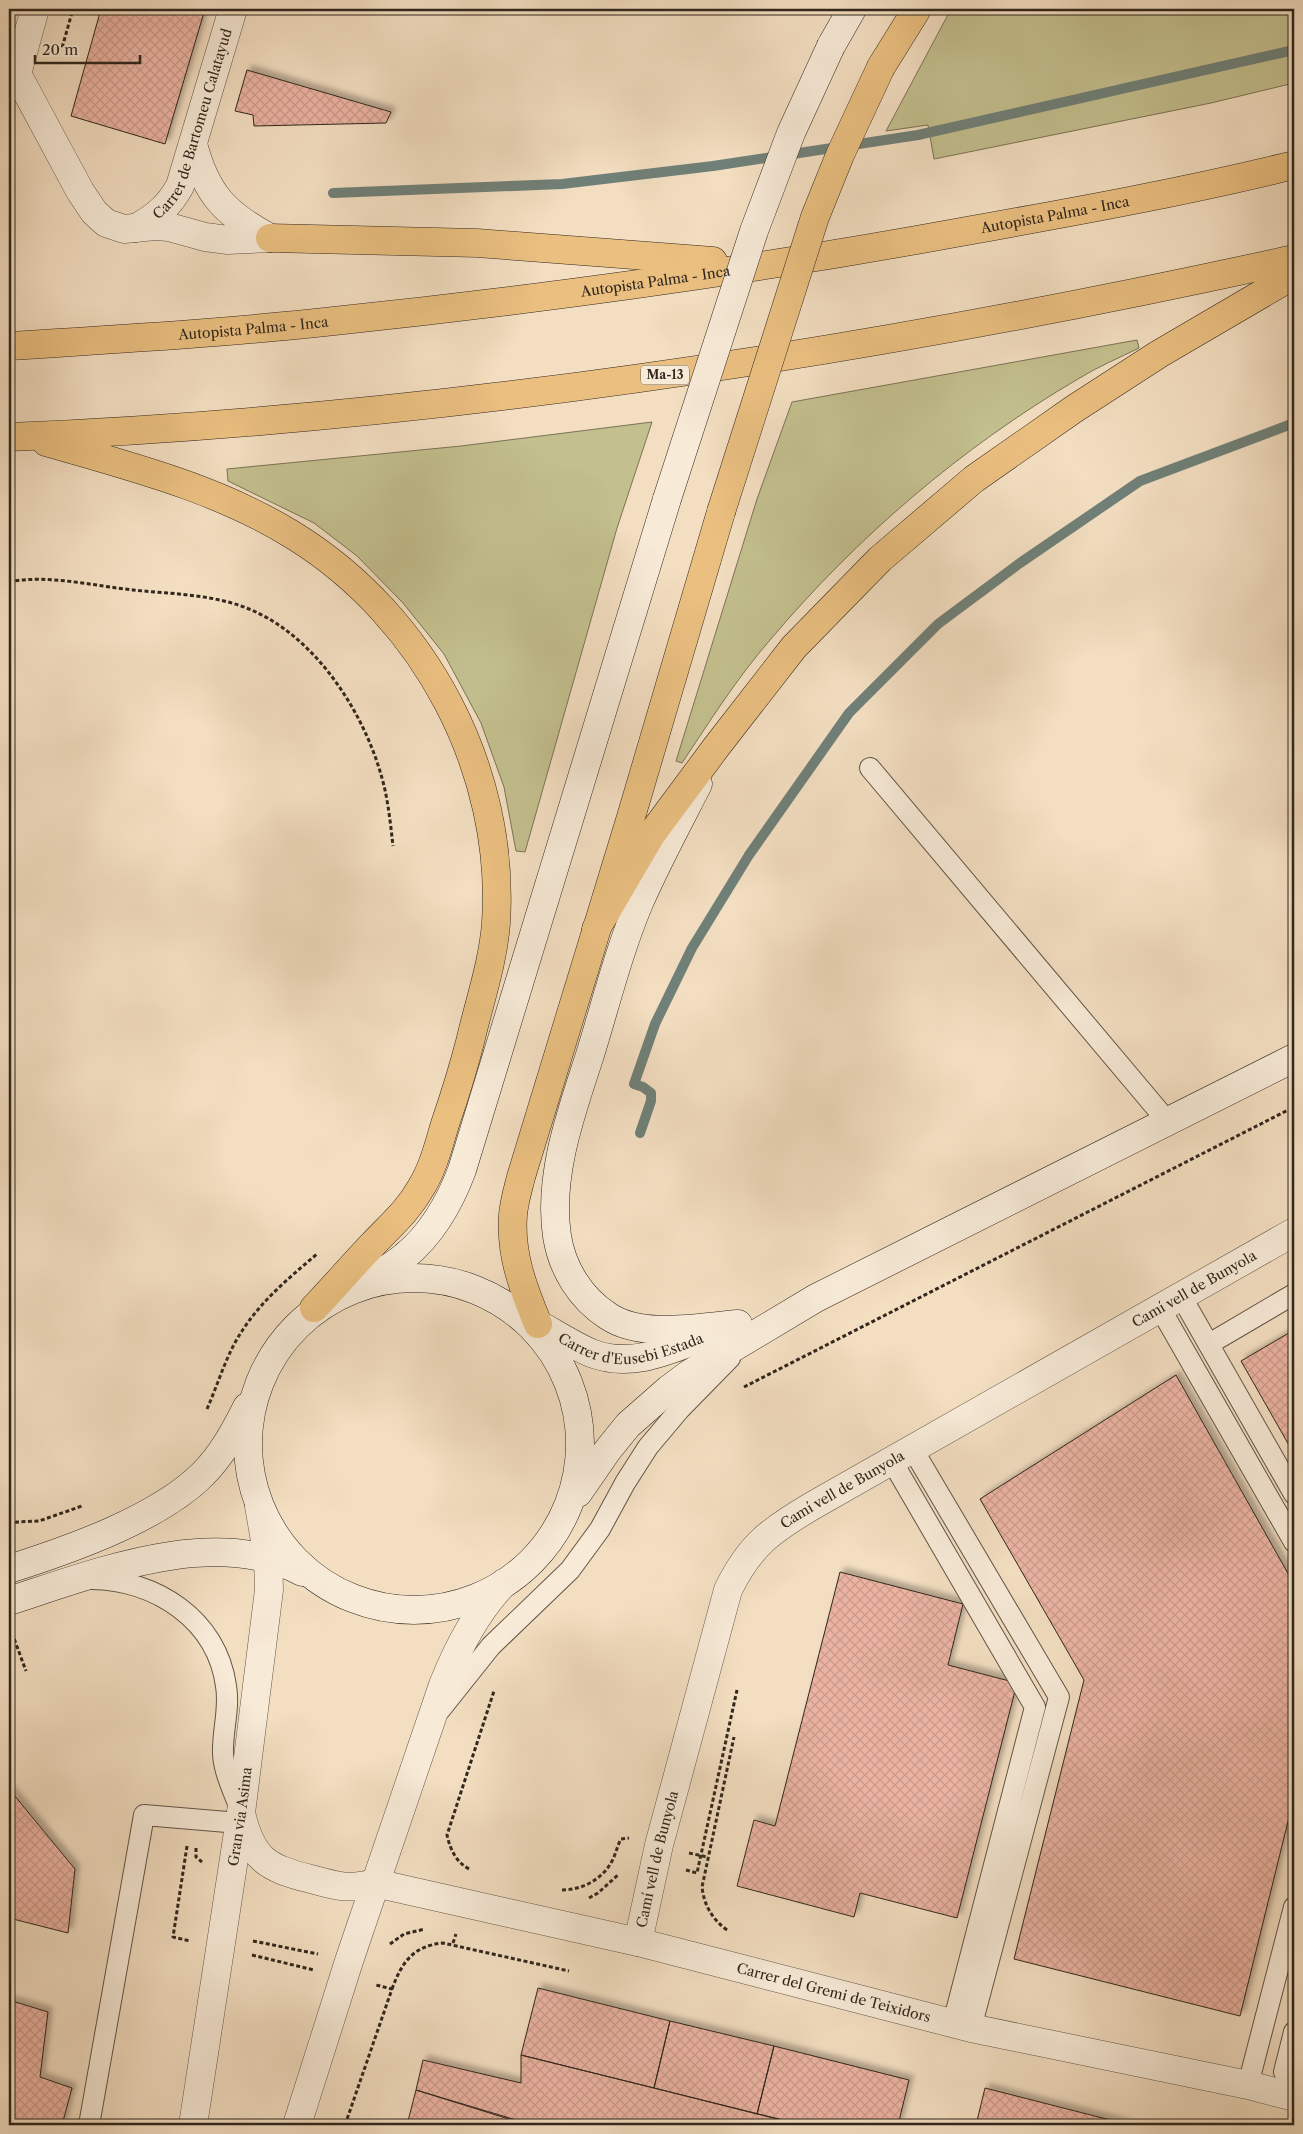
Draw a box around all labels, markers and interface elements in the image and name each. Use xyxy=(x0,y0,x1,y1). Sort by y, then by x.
street label: Carrer de Bartomeu Calatayud xyxy=(149,26,236,223)
scale bar xyxy=(35,32,140,64)
text: 20 m xyxy=(42,40,78,59)
street label: Autopista Palma - Inca xyxy=(978,192,1131,237)
street label: Autopista Palma - Inca xyxy=(579,262,732,301)
street label: Autopista Palma - Inca xyxy=(177,313,330,344)
road number: Ma-13 xyxy=(641,366,689,384)
street label: Camí vell de Bunyola xyxy=(1129,1246,1260,1331)
street label: Carrer d'Eusebi Estada xyxy=(555,1324,707,1344)
text: Carrer d'Eusebi Estada xyxy=(555,1329,706,1368)
street label: Camí vell de Bunyola xyxy=(777,1446,908,1533)
street label: Gran via Asima xyxy=(224,1765,256,1867)
street label: Camí vell de Bunyola xyxy=(632,1788,682,1929)
street label: Carrer del Gremi de Teixidors xyxy=(735,1959,933,2026)

